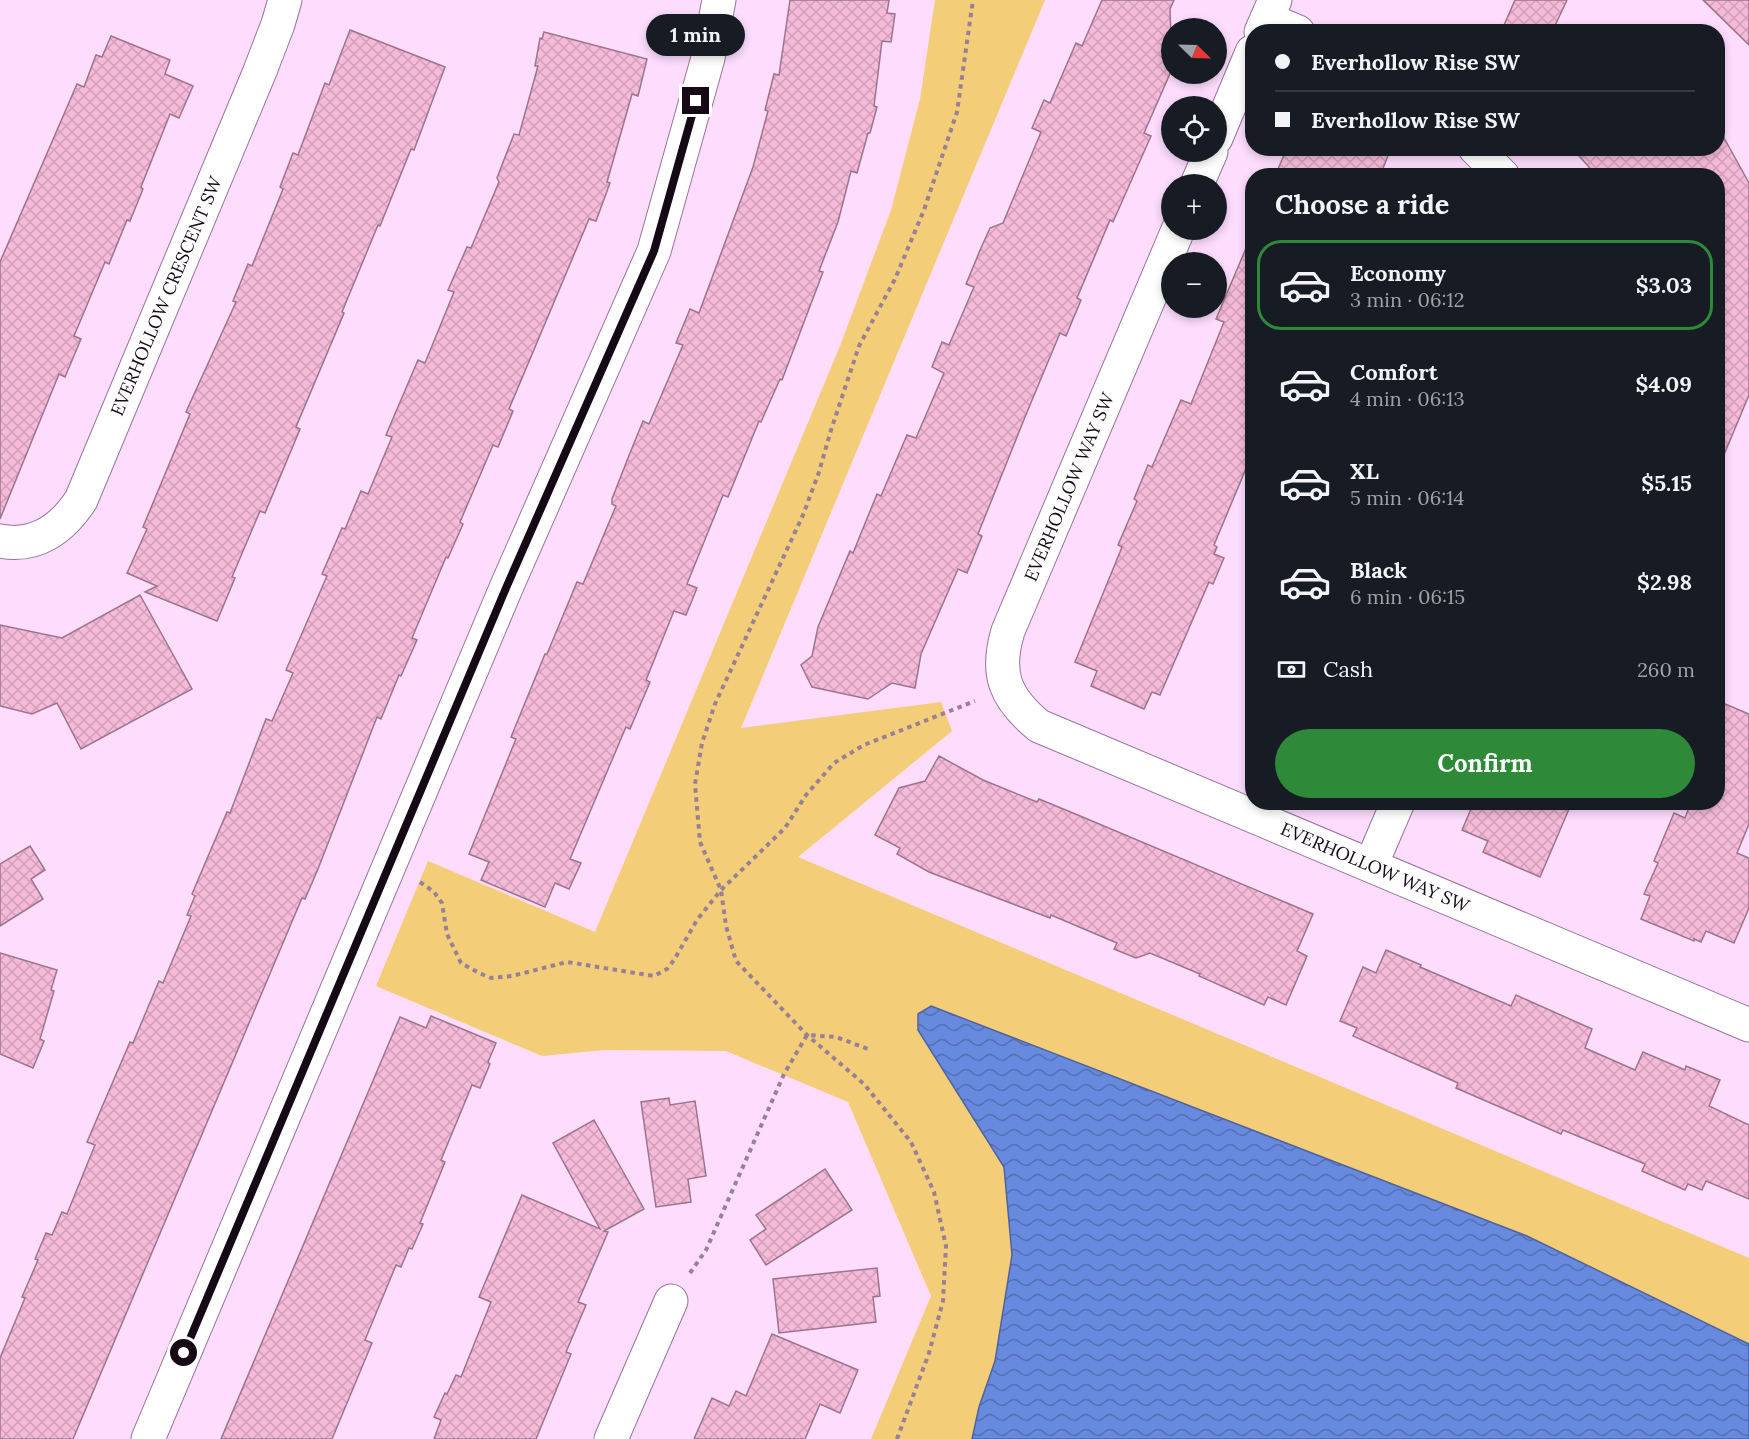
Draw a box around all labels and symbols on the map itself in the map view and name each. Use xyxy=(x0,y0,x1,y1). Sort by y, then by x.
callout: 1 min xyxy=(646,14,746,56)
north arrow xyxy=(1161,18,1227,84)
route end xyxy=(682,87,709,114)
street label: EVERHOLLOW CRESCENT SW xyxy=(105,172,227,419)
street label: EVERHOLLOW WAY SW xyxy=(1019,388,1120,585)
street label: EVERHOLLOW WAY SW xyxy=(1277,817,1474,918)
route start xyxy=(170,1339,197,1366)

